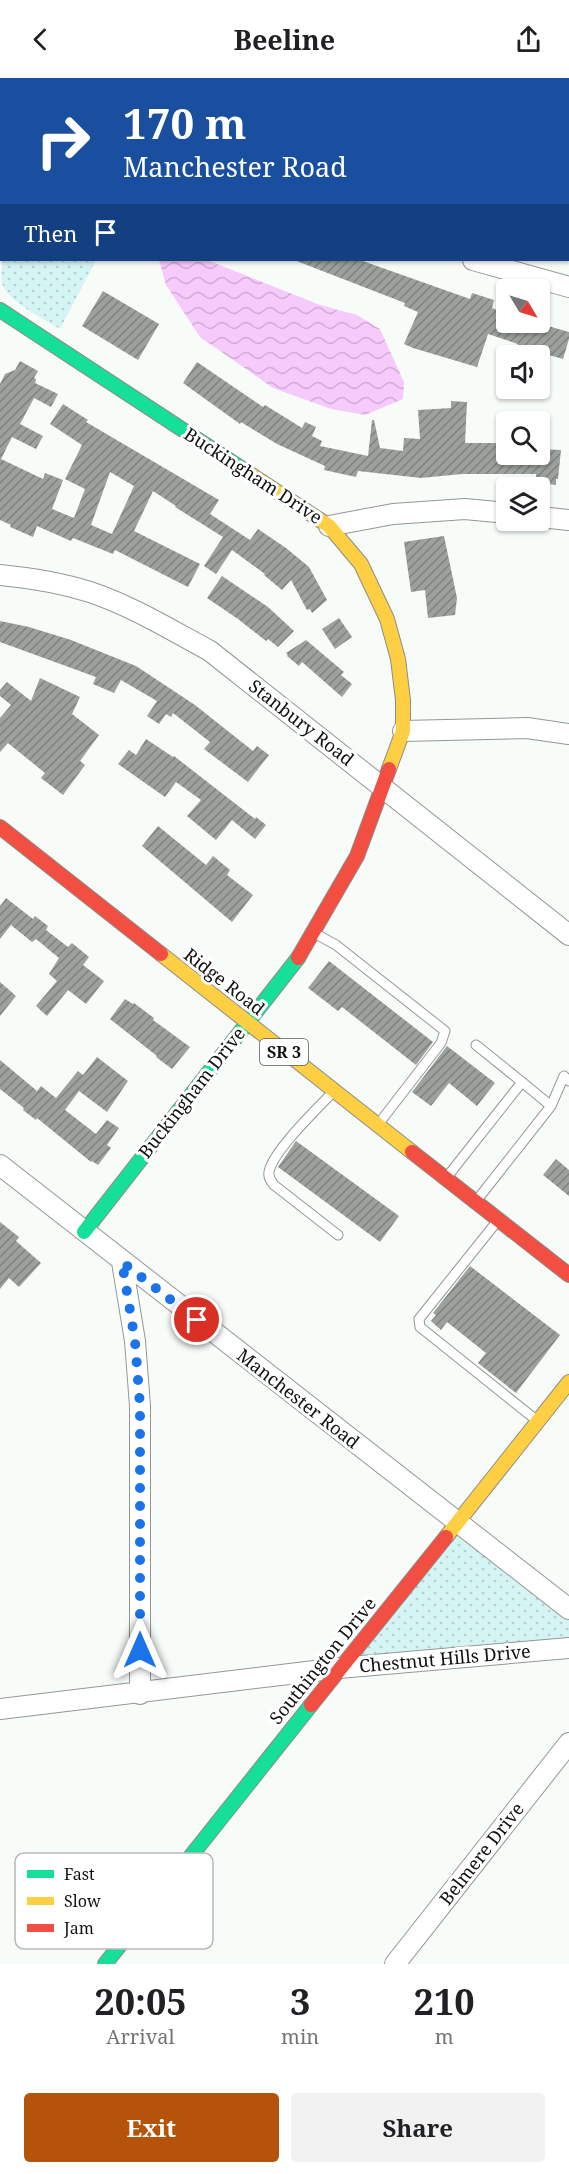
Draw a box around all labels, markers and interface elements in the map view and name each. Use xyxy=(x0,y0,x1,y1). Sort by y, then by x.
text: Beeline xyxy=(234,21,335,58)
icon: back xyxy=(24,23,57,56)
icon: share xyxy=(512,23,545,56)
text: 170 m xyxy=(123,94,247,151)
icon: right xyxy=(24,102,102,180)
text: Manchester Road xyxy=(123,148,347,185)
icon: arrive xyxy=(89,216,122,249)
text: Then xyxy=(24,218,77,248)
north arrow xyxy=(496,279,550,333)
map controls xyxy=(496,279,550,531)
button: sound xyxy=(496,345,550,399)
button: search xyxy=(496,411,550,465)
street label: Buckingham Drive xyxy=(180,421,327,529)
button: layers xyxy=(496,477,550,531)
street label: Stanbury Road xyxy=(244,674,359,771)
street label: Ridge Road xyxy=(179,942,270,1020)
street label: Buckingham Drive xyxy=(132,1022,250,1163)
road number: SR 3 xyxy=(260,1039,308,1065)
pin xyxy=(171,1294,222,1345)
icon: arrive xyxy=(180,1303,213,1336)
street label: Manchester Road xyxy=(232,1343,365,1454)
street label: Southington Drive xyxy=(264,1592,381,1729)
position arrow xyxy=(108,1618,172,1682)
street label: Chestnut Hills Drive xyxy=(358,1639,532,1677)
street label: Belmere Drive xyxy=(434,1797,529,1910)
legend xyxy=(15,1853,213,1949)
text: Fast xyxy=(64,1863,95,1885)
text: Slow xyxy=(64,1890,101,1912)
text: Jam xyxy=(63,1917,94,1939)
text: 20:05 xyxy=(94,1977,187,2026)
text: 3 xyxy=(290,1977,310,2026)
text: 210 xyxy=(414,1977,475,2026)
text: Arrival xyxy=(106,2023,175,2050)
text: min xyxy=(281,2023,319,2050)
text: m xyxy=(435,2023,454,2050)
button: Exit xyxy=(24,2093,279,2162)
button: Share xyxy=(291,2093,545,2162)

